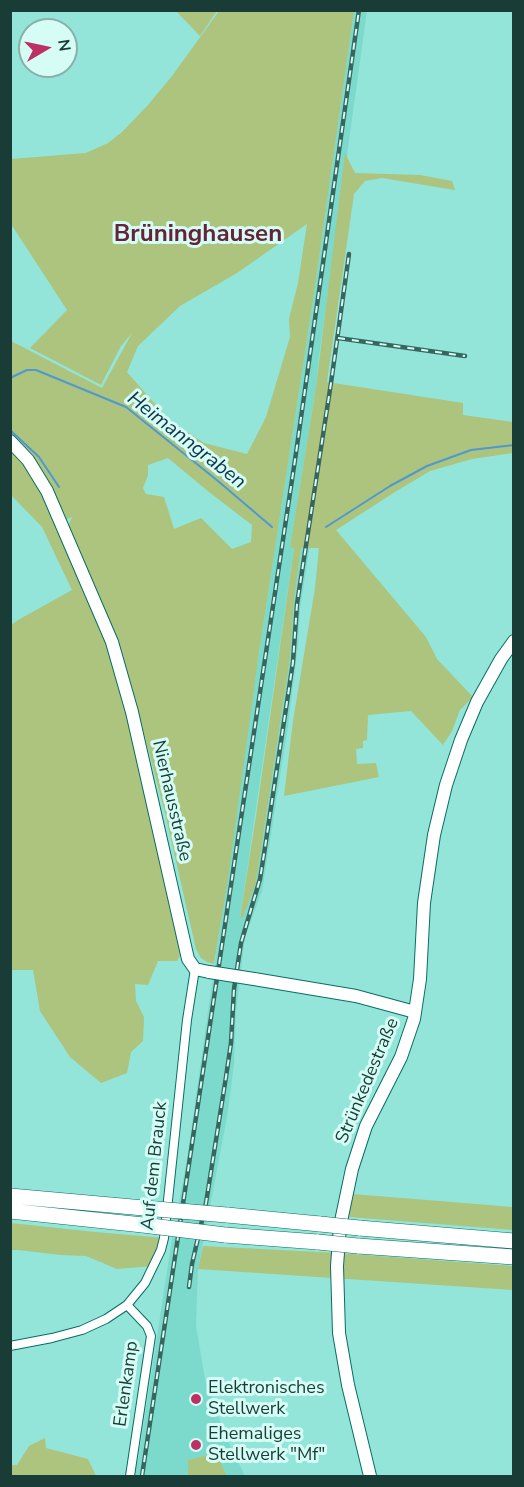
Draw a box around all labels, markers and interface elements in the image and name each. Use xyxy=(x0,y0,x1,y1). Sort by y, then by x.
north arrow xyxy=(18,18,78,78)
text: N xyxy=(52,38,76,53)
district label: Brüninghausen xyxy=(114,221,282,249)
water label: Heimanngraben xyxy=(122,387,250,495)
street label: Nierhausstraße xyxy=(147,738,195,864)
street label: Strünkedestraße xyxy=(332,1015,404,1147)
street label: Auf dem Brauck xyxy=(137,1101,173,1231)
street label: Erlenkamp xyxy=(110,1340,144,1428)
place label: Elektronisches Stellwerk xyxy=(208,1378,325,1420)
marker: Elektronisches Stellwerk xyxy=(189,1392,203,1406)
place label: Ehemaliges Stellwerk "Mf" xyxy=(208,1424,325,1466)
marker: Ehemaliges Stellwerk "Mf" xyxy=(189,1438,203,1452)

